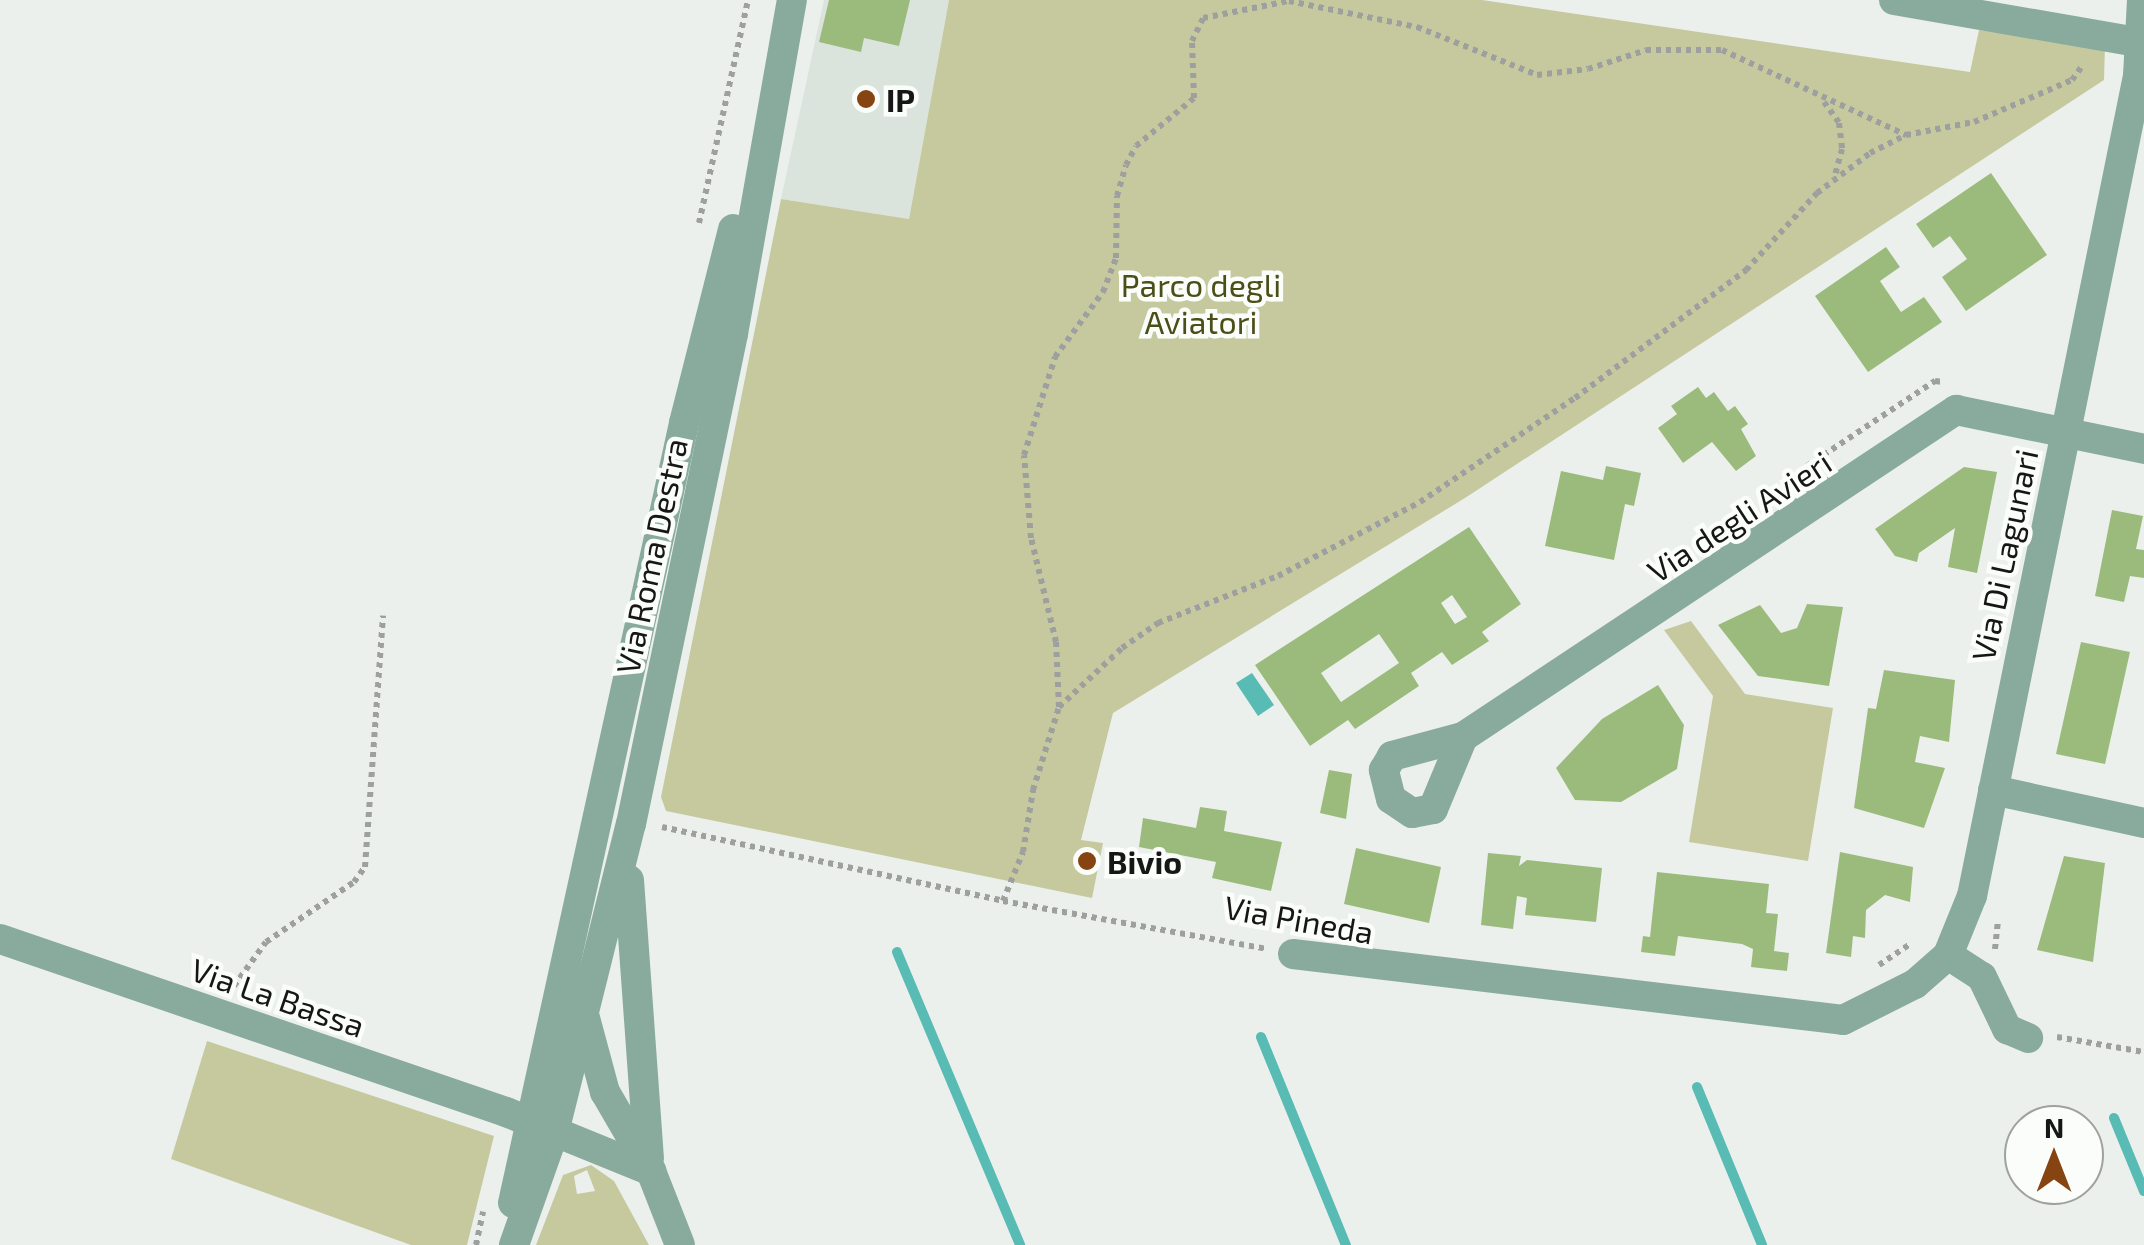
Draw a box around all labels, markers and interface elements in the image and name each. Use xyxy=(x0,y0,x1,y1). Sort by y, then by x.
place label: IP xyxy=(886,80,915,118)
marker: IP xyxy=(855,88,877,110)
park label: Parco degli Aviatori xyxy=(1121,266,1281,341)
street label: Via Roma Destra xyxy=(607,435,695,677)
street label: Via degli Avieri xyxy=(1640,442,1838,590)
street label: Via Di Lagunari xyxy=(1963,446,2045,664)
place label: Bivio xyxy=(1107,842,1182,880)
marker: Bivio xyxy=(1076,850,1098,872)
street label: Via Pineda xyxy=(1221,887,1377,951)
street label: Via La Bassa xyxy=(186,949,370,1045)
north arrow xyxy=(2004,1105,2104,1205)
text: N xyxy=(2044,1110,2064,1144)

